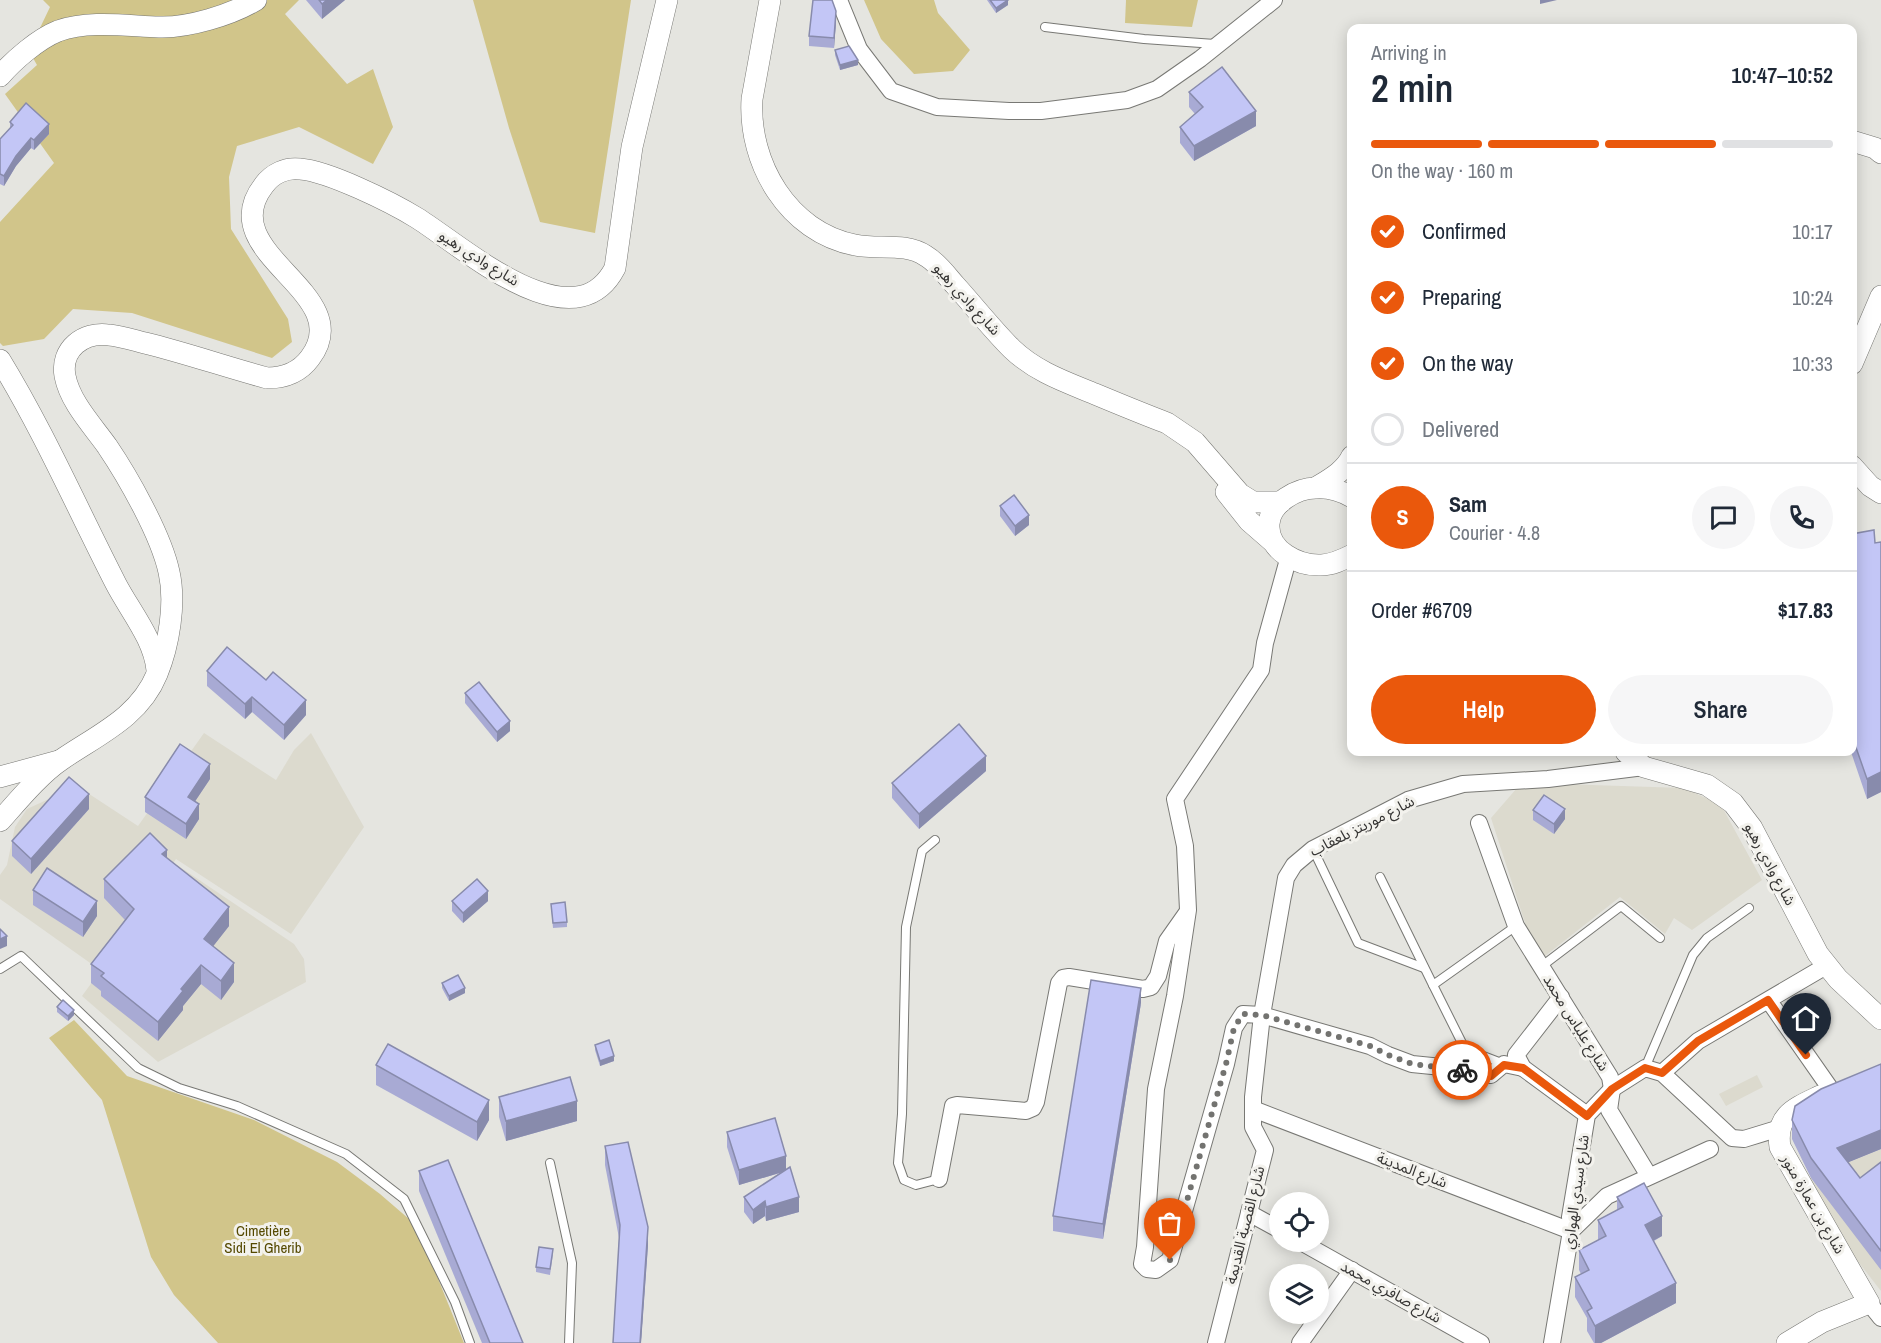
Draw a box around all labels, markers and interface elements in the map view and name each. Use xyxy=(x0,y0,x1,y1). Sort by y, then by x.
text: Arriving in xyxy=(1371,39,1447,66)
text: 10:47–10:52 xyxy=(1731,60,1833,90)
text: 2 min xyxy=(1371,62,1453,114)
text: On the way · 160 m xyxy=(1371,157,1513,184)
icon: check xyxy=(1371,215,1404,248)
text: Confirmed xyxy=(1422,216,1506,246)
text: 10:17 xyxy=(1792,218,1833,245)
street label: شارع وادي رهيو xyxy=(434,225,524,292)
street label: شارع وادي رهيو xyxy=(928,258,1006,341)
icon: check xyxy=(1371,281,1404,314)
text: Preparing xyxy=(1422,282,1501,312)
text: 10:24 xyxy=(1792,284,1833,311)
icon: check xyxy=(1371,347,1404,380)
text: On the way xyxy=(1422,348,1513,378)
text: 10:33 xyxy=(1792,350,1833,377)
text: Delivered xyxy=(1422,414,1499,444)
button: chat xyxy=(1692,486,1755,549)
button: phone xyxy=(1770,486,1833,549)
text: Sam xyxy=(1449,489,1487,519)
text: S xyxy=(1396,502,1409,532)
text: Courier · 4.8 xyxy=(1449,519,1540,546)
text: Order #6709 xyxy=(1371,595,1472,625)
text: $17.83 xyxy=(1778,595,1833,625)
button: Help xyxy=(1371,675,1596,744)
button: Share xyxy=(1608,675,1833,744)
street label: شارع موريتز بلعقاب xyxy=(1306,790,1419,863)
street label: شارع وادي رهيو xyxy=(1738,819,1801,910)
street label: شارع علباس محمد xyxy=(1537,971,1615,1076)
pin xyxy=(1780,993,1831,1055)
icon: home xyxy=(1789,1002,1822,1035)
courier xyxy=(1432,1040,1492,1100)
icon: bike xyxy=(1446,1054,1479,1087)
street label: شارع سيدي الهواري xyxy=(1557,1133,1596,1251)
street label: شارع المدينة xyxy=(1373,1147,1451,1194)
street label: شارع بن عمارة منور xyxy=(1774,1149,1851,1259)
street label: شارع القصبة القديمة xyxy=(1220,1163,1271,1287)
map controls xyxy=(1269,1192,1329,1324)
button: locate xyxy=(1269,1192,1329,1252)
pin xyxy=(1144,1198,1195,1260)
icon: bag xyxy=(1153,1207,1186,1240)
park label: Cimetière Sidi El Gherib xyxy=(224,1220,302,1258)
street label: شارع صافري محمد xyxy=(1336,1255,1446,1330)
button: layers xyxy=(1269,1264,1329,1324)

